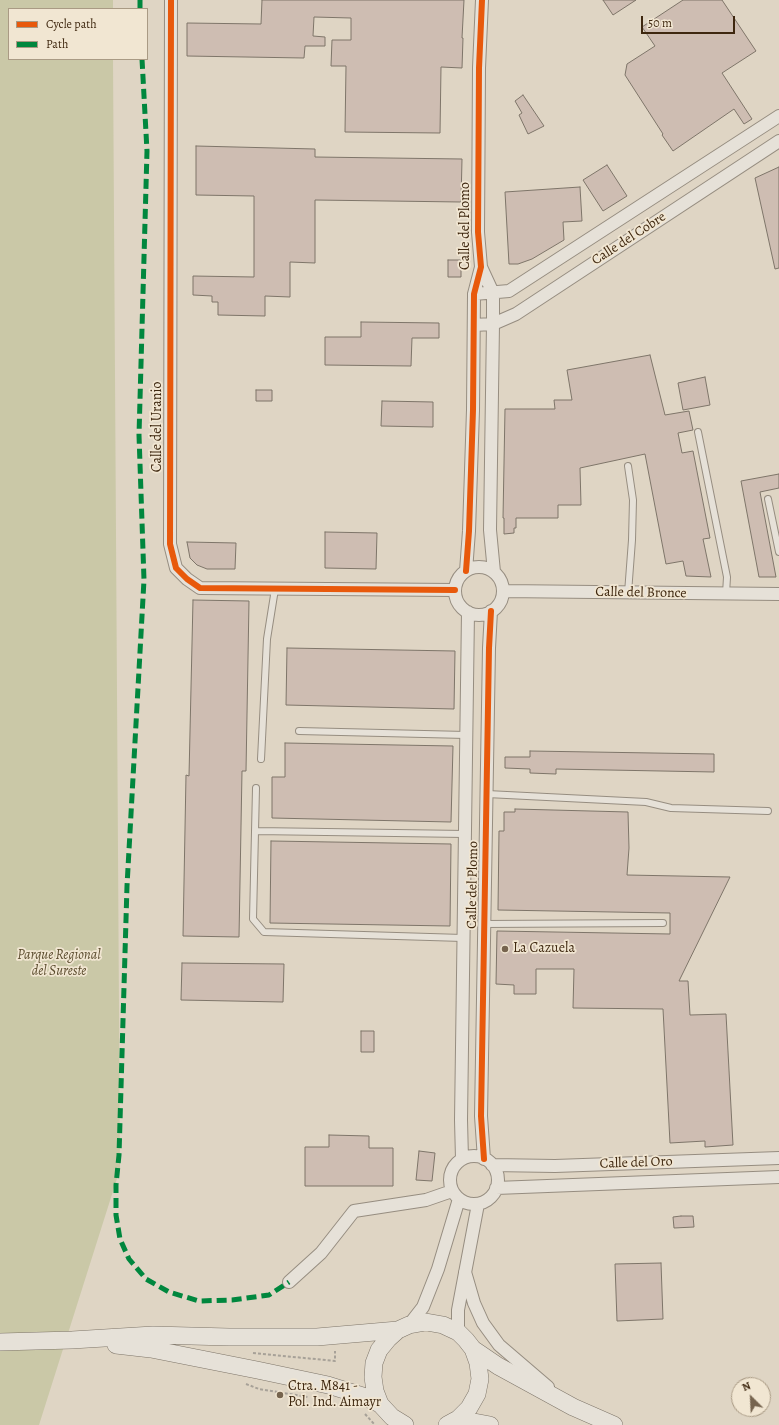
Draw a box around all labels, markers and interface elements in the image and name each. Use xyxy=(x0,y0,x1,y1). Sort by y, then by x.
legend xyxy=(8,8,148,60)
scale bar xyxy=(643,8,737,34)
text: 50 m xyxy=(648,15,672,31)
text: Cycle path xyxy=(46,16,97,32)
text: Path xyxy=(46,36,68,52)
street label: Calle del Plomo xyxy=(458,182,474,270)
street label: Calle del Cobre xyxy=(589,209,669,269)
street label: Calle del Uranio xyxy=(150,382,166,472)
street label: Calle del Bronce xyxy=(595,584,687,602)
street label: Calle del Plomo xyxy=(464,841,482,929)
place label: La Cazuela xyxy=(513,941,575,957)
marker: La Cazuela xyxy=(500,944,510,954)
park label: Parque Regional del Sureste xyxy=(17,948,101,980)
street label: Calle del Oro xyxy=(599,1153,673,1173)
north arrow xyxy=(731,1377,771,1417)
text: N xyxy=(740,1378,753,1395)
place label: Ctra. M841 - Pol. Ind. Aimayr xyxy=(288,1379,381,1412)
marker: Ctra. M841 - Pol. Ind. Aimayr xyxy=(275,1390,285,1400)

